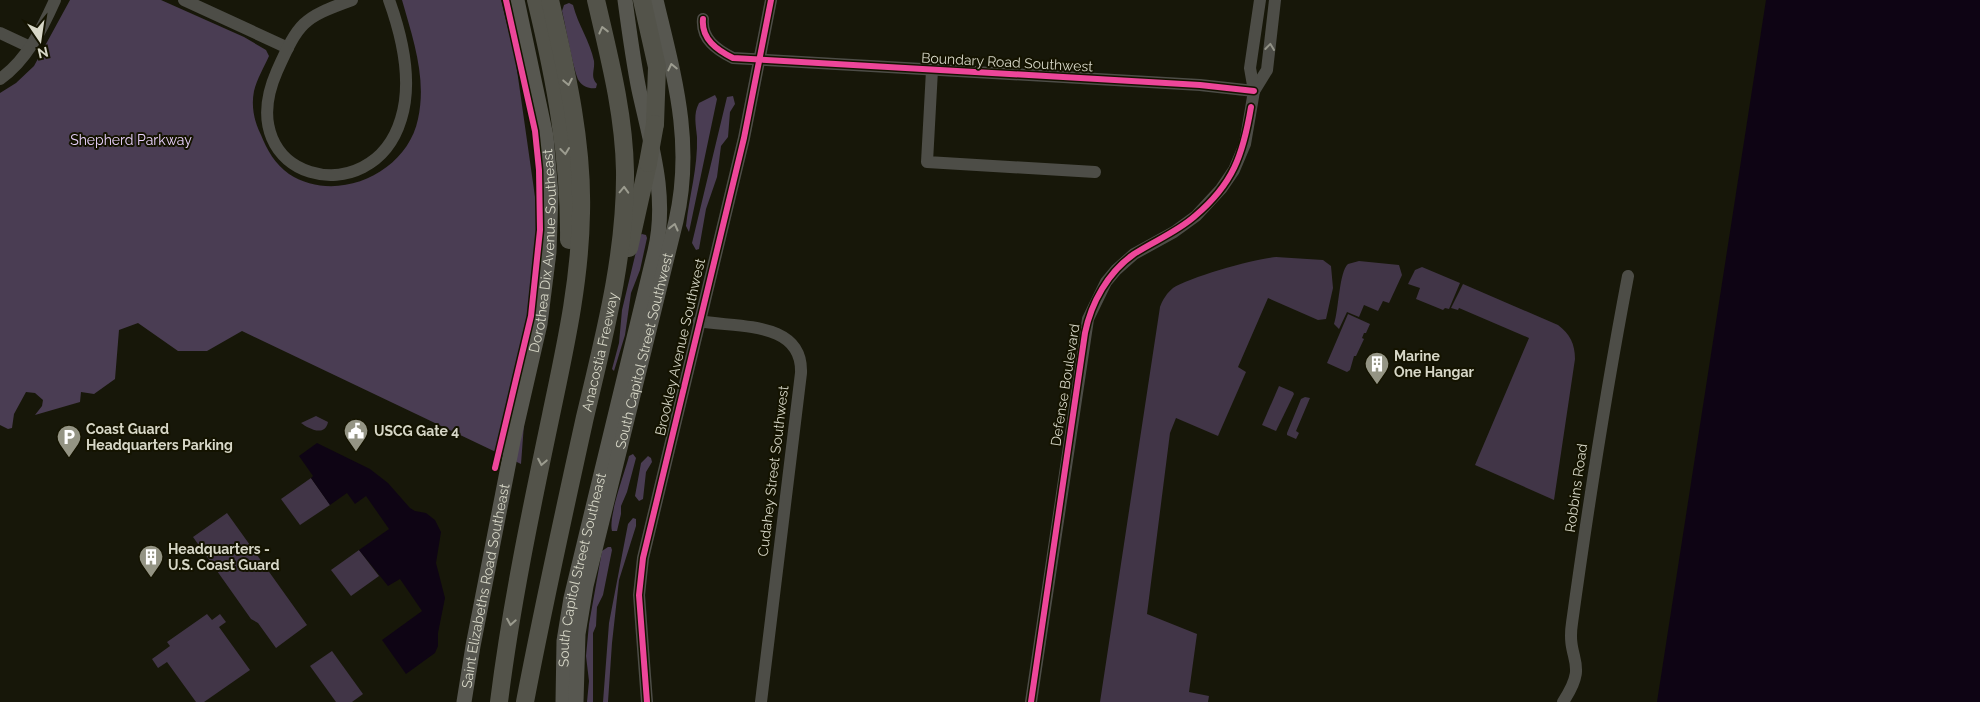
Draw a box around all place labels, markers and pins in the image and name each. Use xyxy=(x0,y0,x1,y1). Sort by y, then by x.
place label: Marine One Hangar xyxy=(1394,348,1474,380)
building icon: Marine One Hangar xyxy=(1364,351,1390,385)
public building icon: USCG Gate 4 xyxy=(343,418,369,452)
place label: Coast Guard Headquarters Parking xyxy=(86,421,233,453)
place label: USCG Gate 4 xyxy=(374,423,459,439)
parking icon: Coast Guard Headquarters Parking xyxy=(56,424,82,458)
place label: Headquarters - U.S. Coast Guard xyxy=(168,541,280,573)
building icon: Headquarters - U.S. Coast Guard xyxy=(138,544,164,578)

